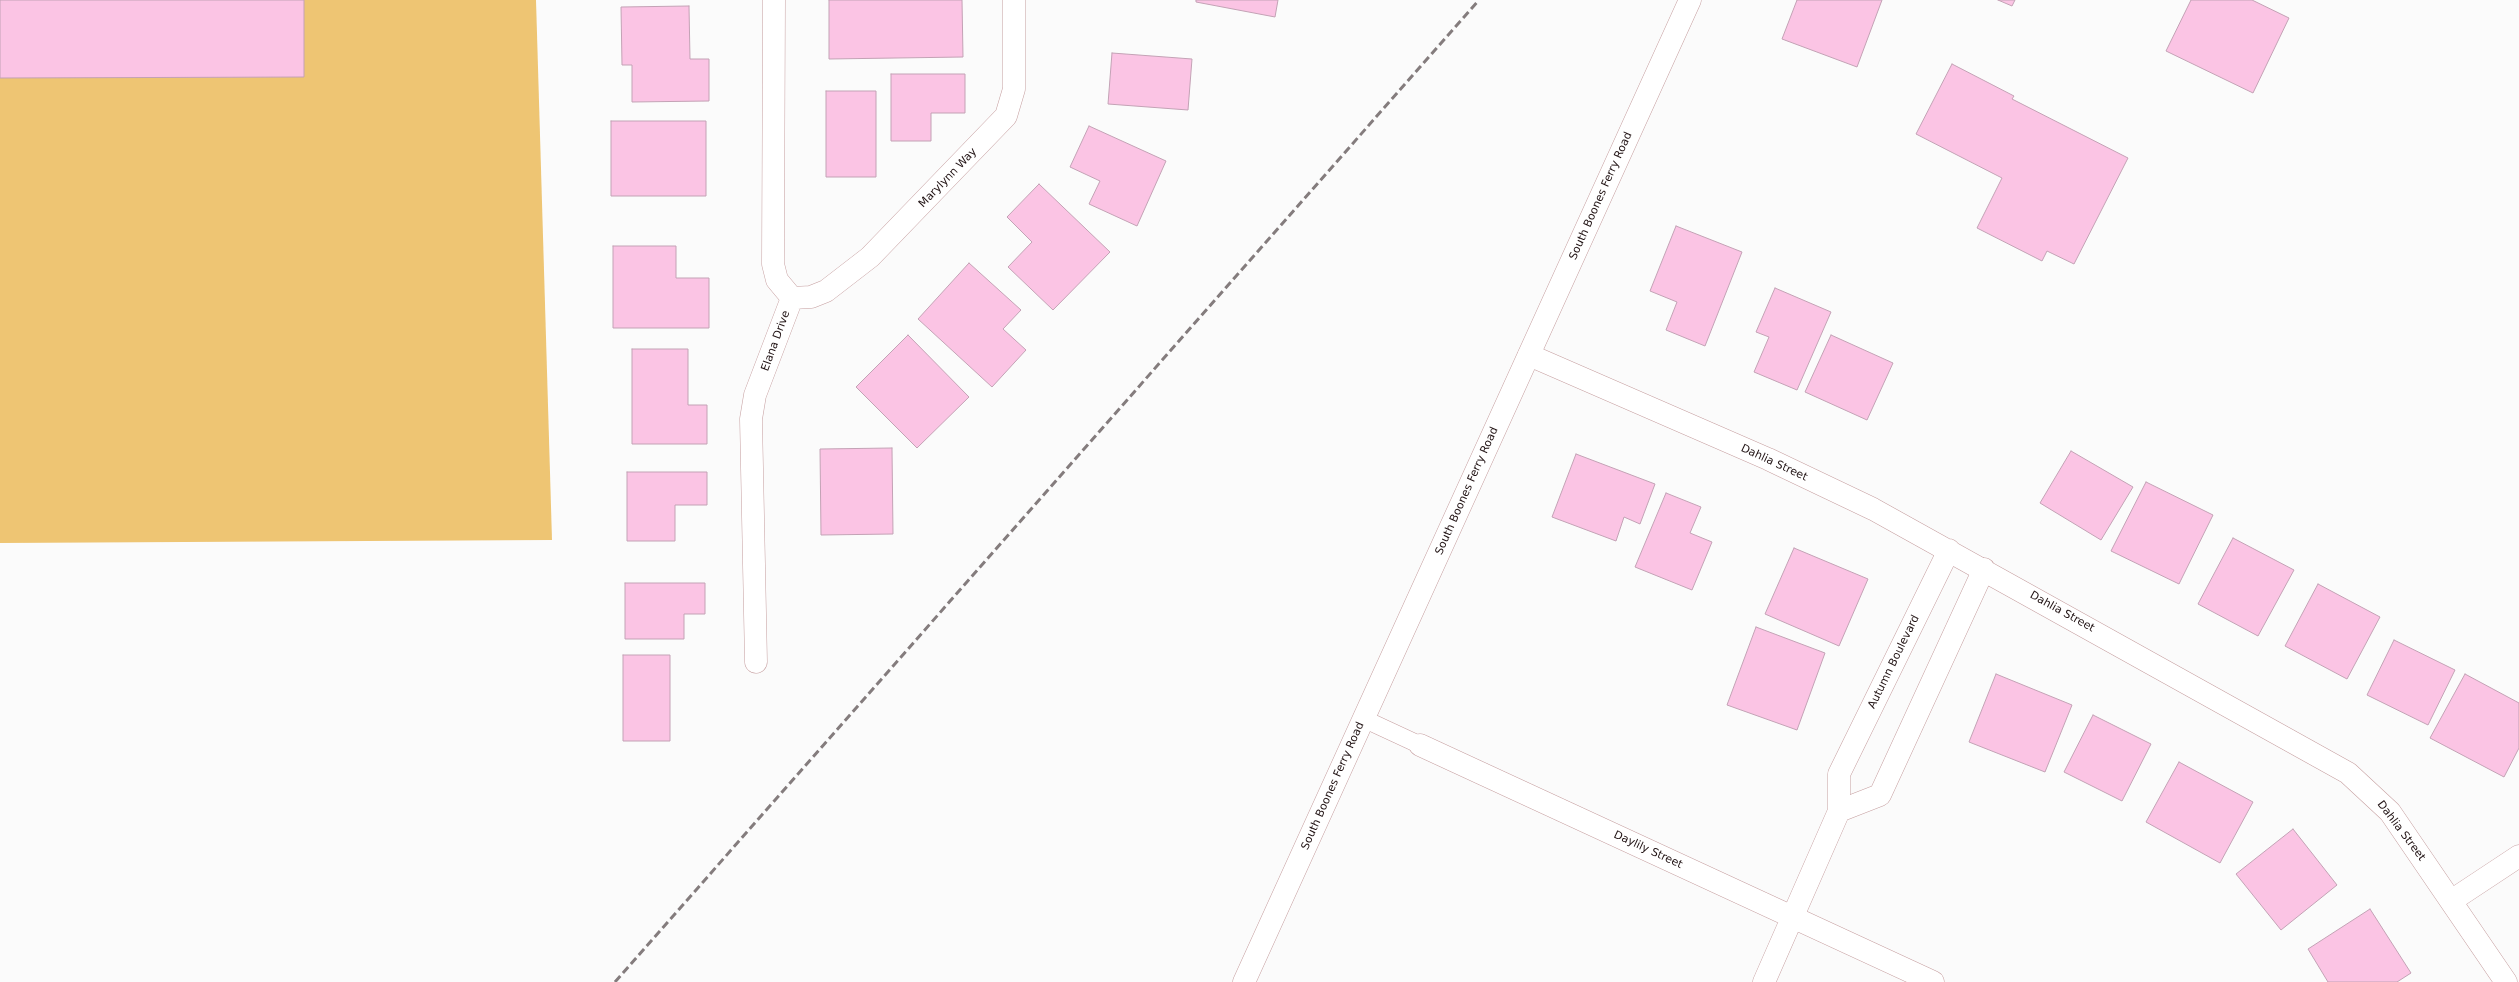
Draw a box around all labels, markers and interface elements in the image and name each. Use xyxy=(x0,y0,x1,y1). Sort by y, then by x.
street label: South Boones Ferry Road xyxy=(1567,130,1635,262)
street label: Marylynn Way xyxy=(916,145,980,211)
street label: Elana Drive xyxy=(759,309,793,373)
street label: South Boones Ferry Road xyxy=(1433,425,1501,557)
street label: Dahlia Street xyxy=(1739,442,1809,484)
street label: Dahlia Street xyxy=(2027,589,2097,635)
street label: Autumn Boulevard xyxy=(1866,613,1922,711)
street label: South Boones Ferry Road xyxy=(1299,720,1367,852)
street label: Dahlia Street xyxy=(2374,798,2428,864)
street label: Daylily Street xyxy=(1612,828,1684,872)

